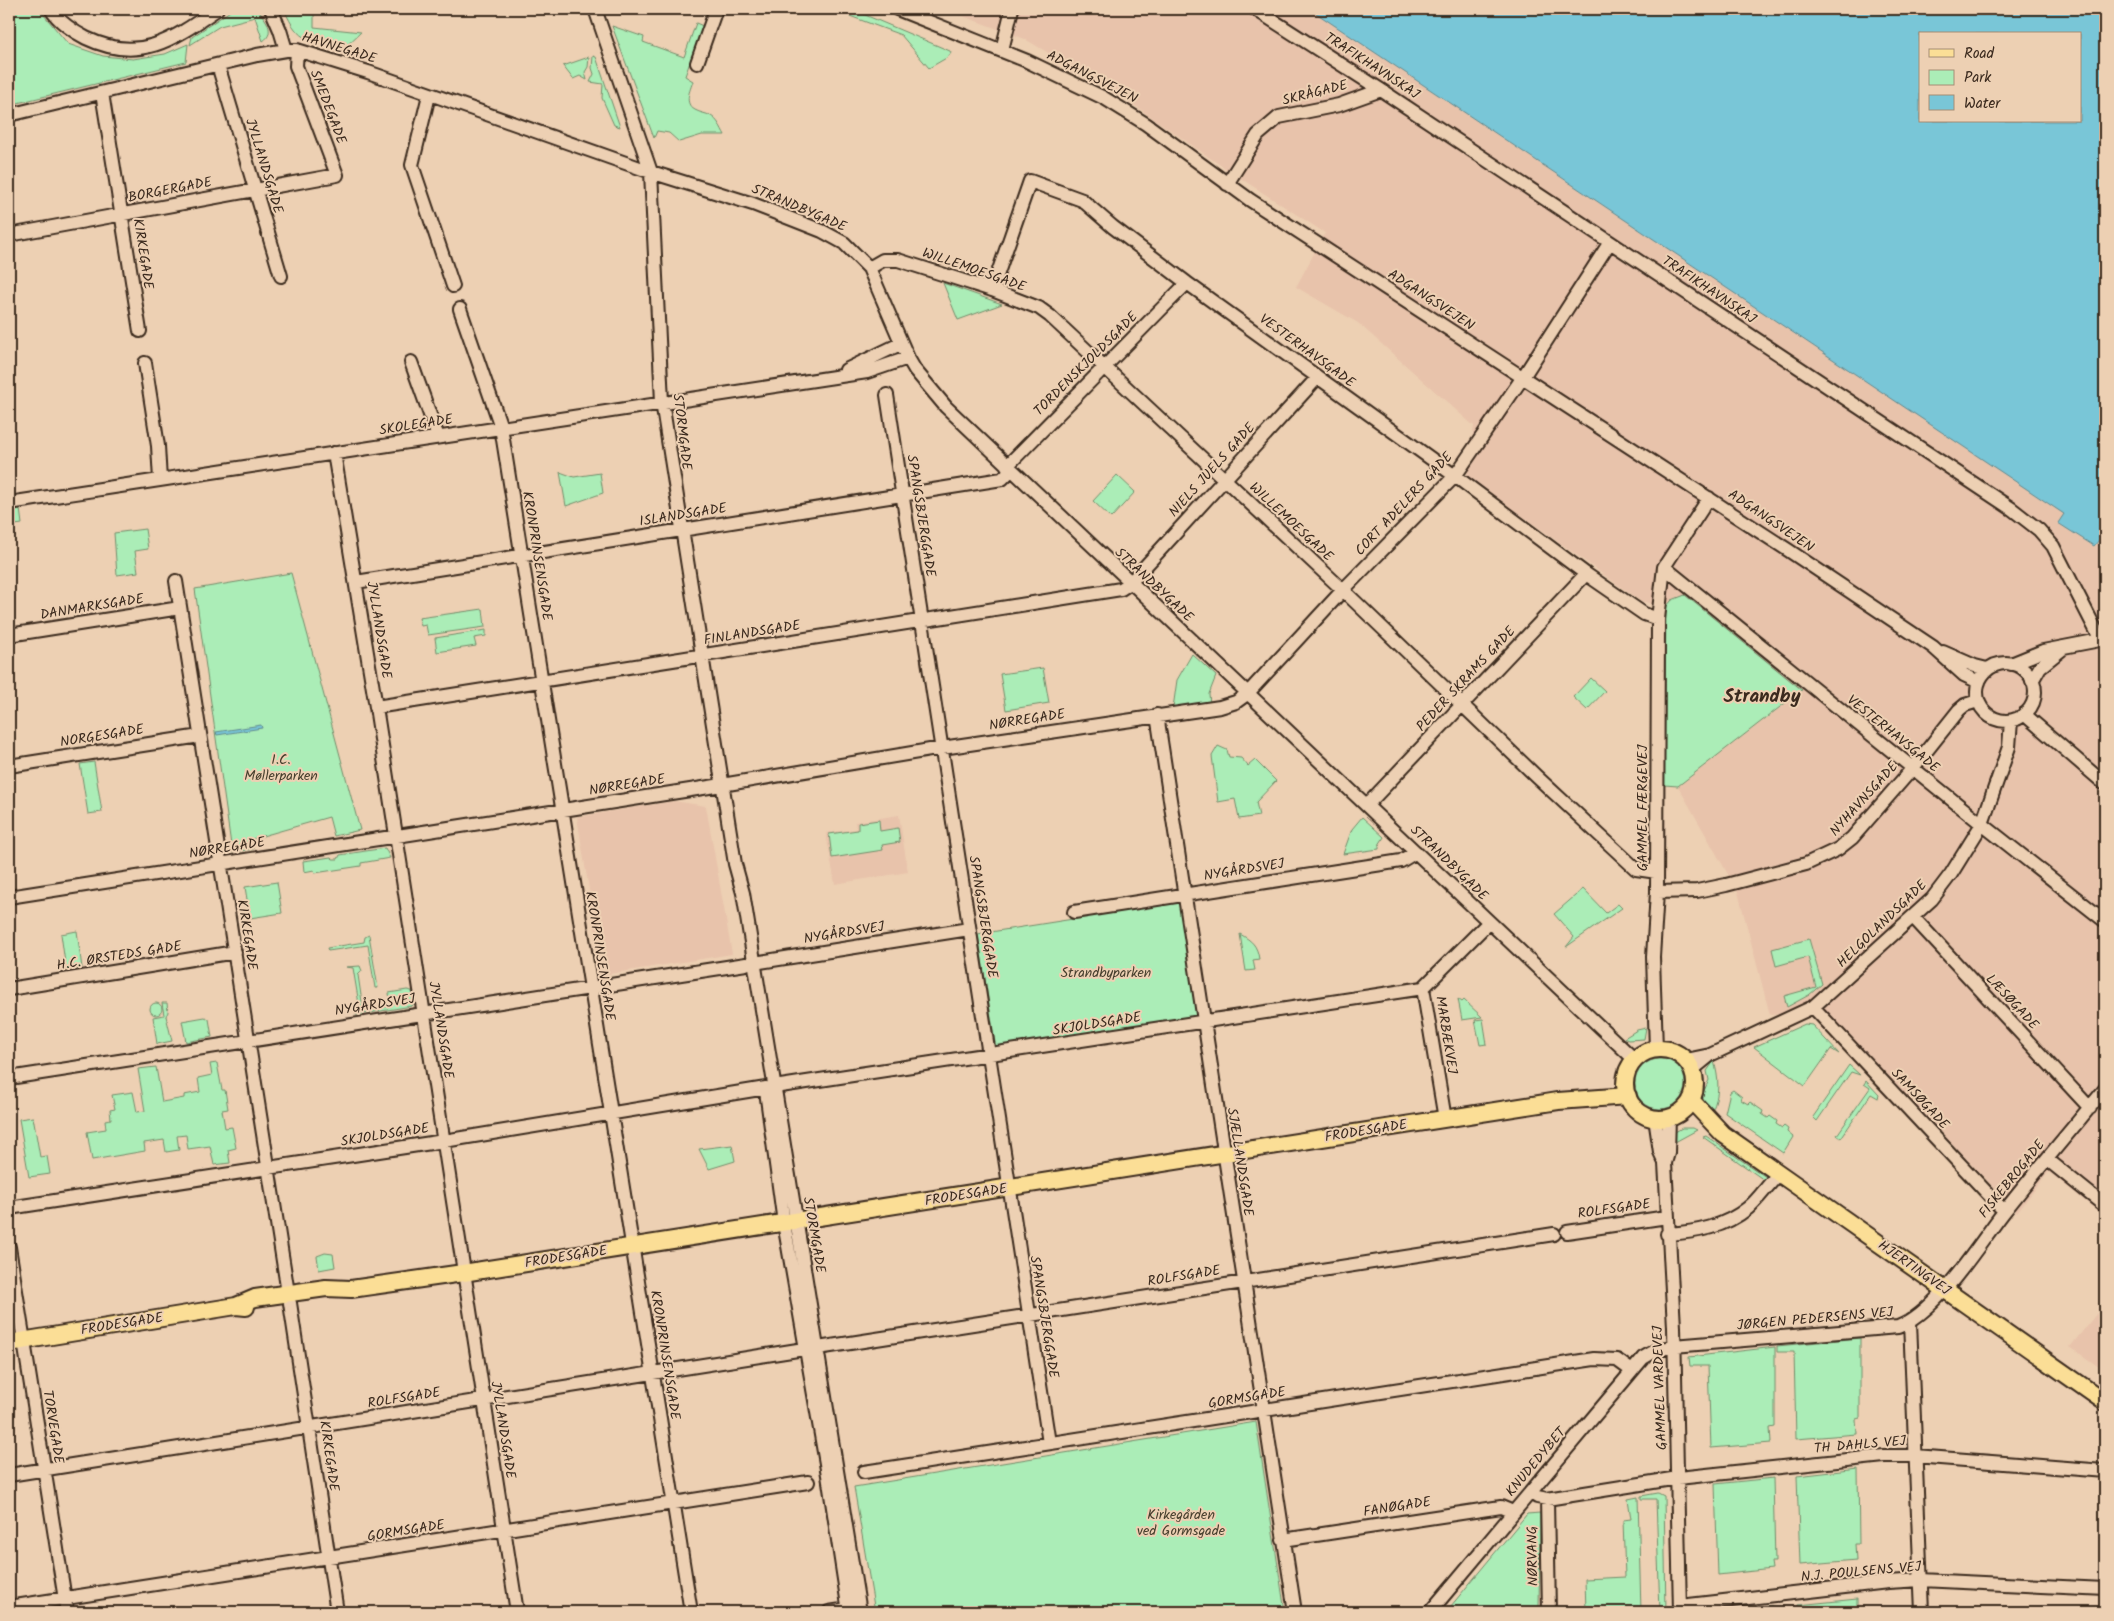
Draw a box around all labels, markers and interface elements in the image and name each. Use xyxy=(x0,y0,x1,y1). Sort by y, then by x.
street label: HAVNEGADE xyxy=(299,26,380,70)
street label: TRAFIKHAVNSKAJ xyxy=(1320,27,1424,105)
legend xyxy=(1919,32,2082,122)
text: Road xyxy=(1964,42,1995,66)
street label: ADGANGSVEJEN xyxy=(1042,45,1142,110)
text: Park xyxy=(1964,66,1992,90)
street label: SMEDEGADE xyxy=(304,67,353,148)
street label: SKRÅGADE xyxy=(1280,74,1351,112)
text: Water xyxy=(1964,92,2001,116)
street label: JYLLANDSGADE xyxy=(239,116,289,217)
street label: BORGERGADE xyxy=(126,171,215,209)
street label: STRANDBYGADE xyxy=(748,178,851,238)
street label: KIRKEGADE xyxy=(127,217,160,292)
street label: WILLEMOESGADE xyxy=(919,242,1030,298)
street label: TRAFIKHAVNSKAJ xyxy=(1657,250,1761,330)
street label: ADGANGSVEJEN xyxy=(1383,264,1479,337)
street label: TORDENSKJOLDSGADE xyxy=(1029,306,1144,421)
street label: VESTERHAVSGADE xyxy=(1254,309,1360,394)
street label: STORMGADE xyxy=(666,392,698,472)
street label: SKOLEGADE xyxy=(378,408,455,442)
street label: NIELS JUELS GADE xyxy=(1163,417,1261,522)
street label: CORT ADELERS GADE xyxy=(1350,446,1459,561)
street label: SPANGSBJERGGADE xyxy=(900,453,942,580)
street label: WILLEMOESGADE xyxy=(1244,477,1339,568)
street label: ADGANGSVEJEN xyxy=(1723,484,1819,558)
street label: KRONPRINSENSGADE xyxy=(516,490,558,623)
street label: ISLANDSGADE xyxy=(638,497,729,533)
street label: STRANDBYGADE xyxy=(1109,542,1199,628)
street label: JYLLANDSGADE xyxy=(360,580,398,681)
street label: DANMARKSGADE xyxy=(39,588,146,626)
street label: FINLANDSGADE xyxy=(702,614,803,651)
street label: PEDER SKRAMS GADE xyxy=(1411,621,1522,737)
district label: Strandby xyxy=(1723,682,1801,712)
street label: VESTERHAVSGADE xyxy=(1842,690,1945,779)
street label: NØRREGADE xyxy=(987,703,1067,737)
street label: NORGESGADE xyxy=(58,718,146,753)
street label: GAMMEL FÆRGEVEJ xyxy=(1632,744,1654,871)
park label: I.C. Møllerparken xyxy=(244,749,318,787)
street label: NYHAVNSGADE xyxy=(1824,756,1904,841)
street label: NØRREGADE xyxy=(587,768,667,802)
street label: STRANDBYGADE xyxy=(1405,820,1494,907)
street label: NØRREGADE xyxy=(187,831,267,865)
street label: NYGÅRDSVEJ xyxy=(1202,853,1286,887)
street label: SPANGSBJERGGADE xyxy=(962,854,1004,981)
street label: HELGOLANDSGADE xyxy=(1832,874,1933,973)
street label: KRONPRINSENSGADE xyxy=(579,890,621,1023)
street label: KIRKEGADE xyxy=(231,898,264,973)
street label: NYGÅRDSVEJ xyxy=(802,916,886,950)
street label: H.C. ØRSTEDS GADE xyxy=(55,935,184,977)
park label: Strandbyparken xyxy=(1061,962,1151,984)
street label: LÆSØGADE xyxy=(1980,969,2044,1036)
street label: JYLLANDSGADE xyxy=(422,980,460,1081)
street label: NYGÅRDSVEJ xyxy=(333,988,417,1022)
street label: MARBÆKVEJ xyxy=(1429,994,1463,1076)
street label: SKJOLDSGADE xyxy=(1051,1006,1144,1042)
street label: SAMSØGADE xyxy=(1886,1063,1955,1135)
street label: SJÆLLANDSGADE xyxy=(1221,1106,1260,1219)
street label: FRODESGADE xyxy=(1323,1114,1410,1148)
street label: SKJOLDSGADE xyxy=(339,1117,432,1153)
street label: FISKEBROGADE xyxy=(1973,1134,2051,1223)
street label: FRODESGADE xyxy=(923,1178,1010,1212)
street label: ROLFSGADE xyxy=(1576,1193,1653,1225)
street label: STORMGADE xyxy=(796,1195,832,1276)
street label: HJERTINGVEJ xyxy=(1873,1235,1955,1301)
street label: FRODESGADE xyxy=(523,1240,610,1274)
street label: SPANGSBJERGGADE xyxy=(1023,1254,1065,1381)
street label: ROLFSGADE xyxy=(1146,1259,1223,1293)
street label: KRONPRINSENSGADE xyxy=(644,1289,686,1422)
street label: JØRGEN PEDERSENS VEJ xyxy=(1736,1301,1894,1337)
street label: FRODESGADE xyxy=(79,1307,166,1341)
street label: GAMMEL VARDEVEJ xyxy=(1647,1325,1673,1450)
street label: JYLLANDSGADE xyxy=(484,1380,522,1481)
street label: ROLFSGADE xyxy=(366,1381,443,1415)
street label: GORMSGADE xyxy=(1207,1381,1288,1415)
street label: TORVEGADE xyxy=(36,1389,70,1466)
street label: KIRKEGADE xyxy=(313,1419,345,1494)
street label: KNUDEDYBET xyxy=(1500,1421,1573,1502)
street label: TH DAHLS VEJ xyxy=(1813,1430,1907,1460)
street label: FANØGADE xyxy=(1362,1491,1433,1523)
park label: Kirkegården ved Gormsgade xyxy=(1137,1504,1226,1542)
street label: GORMSGADE xyxy=(366,1514,447,1548)
street label: NØRVANG xyxy=(1521,1526,1545,1586)
street label: N.J. POULSENS VEJ xyxy=(1800,1556,1923,1588)

